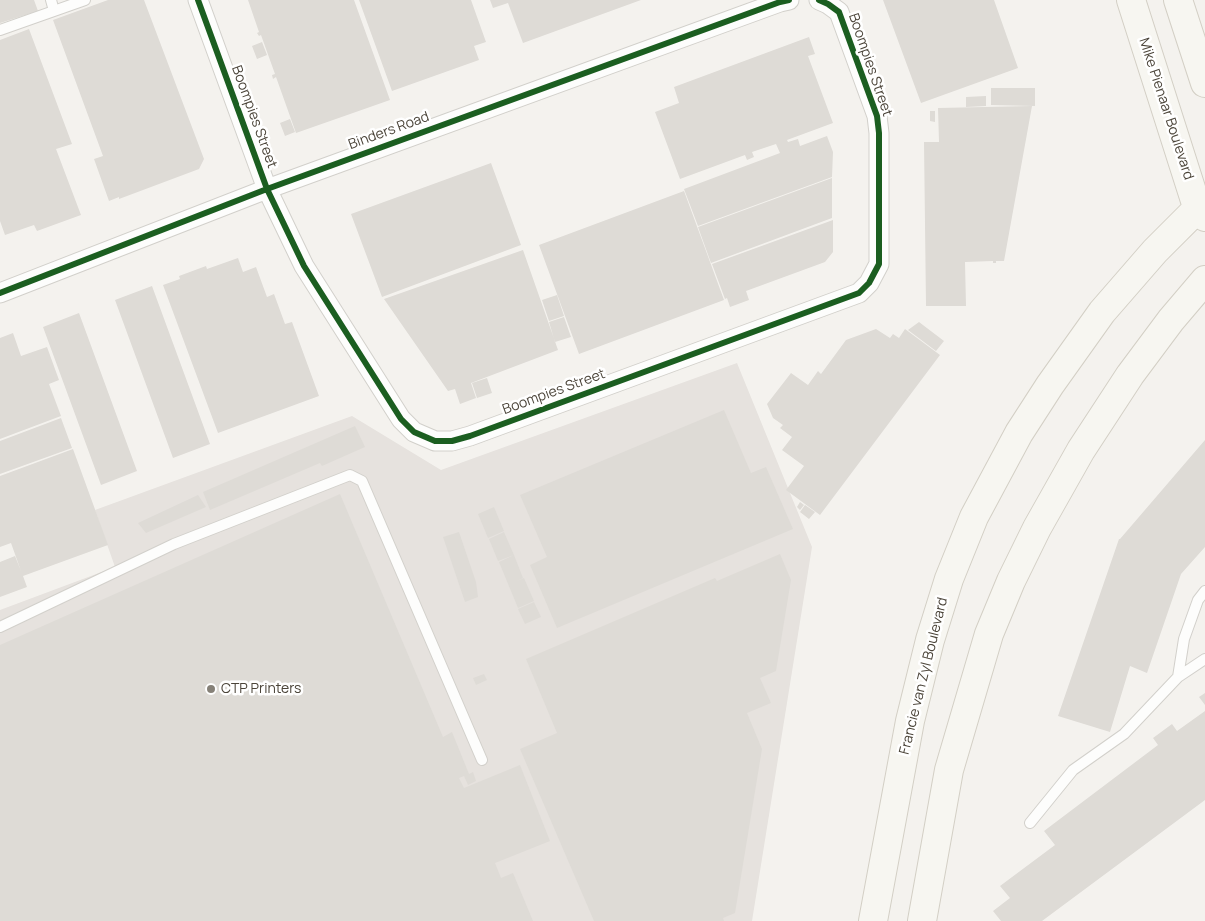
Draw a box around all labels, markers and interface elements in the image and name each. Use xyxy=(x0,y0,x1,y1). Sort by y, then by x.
street label: Boompies Street xyxy=(844,11,896,119)
street label: Mike Pienaar Boulevard xyxy=(1135,36,1197,182)
street label: Boompies Street xyxy=(228,63,280,171)
street label: Binders Road xyxy=(346,109,432,153)
street label: Boompies Street xyxy=(500,366,608,418)
street label: Francie van Zyl Boulevard xyxy=(896,596,952,756)
place label: CTP Printers xyxy=(221,681,301,697)
marker: CTP Printers xyxy=(205,683,217,695)

